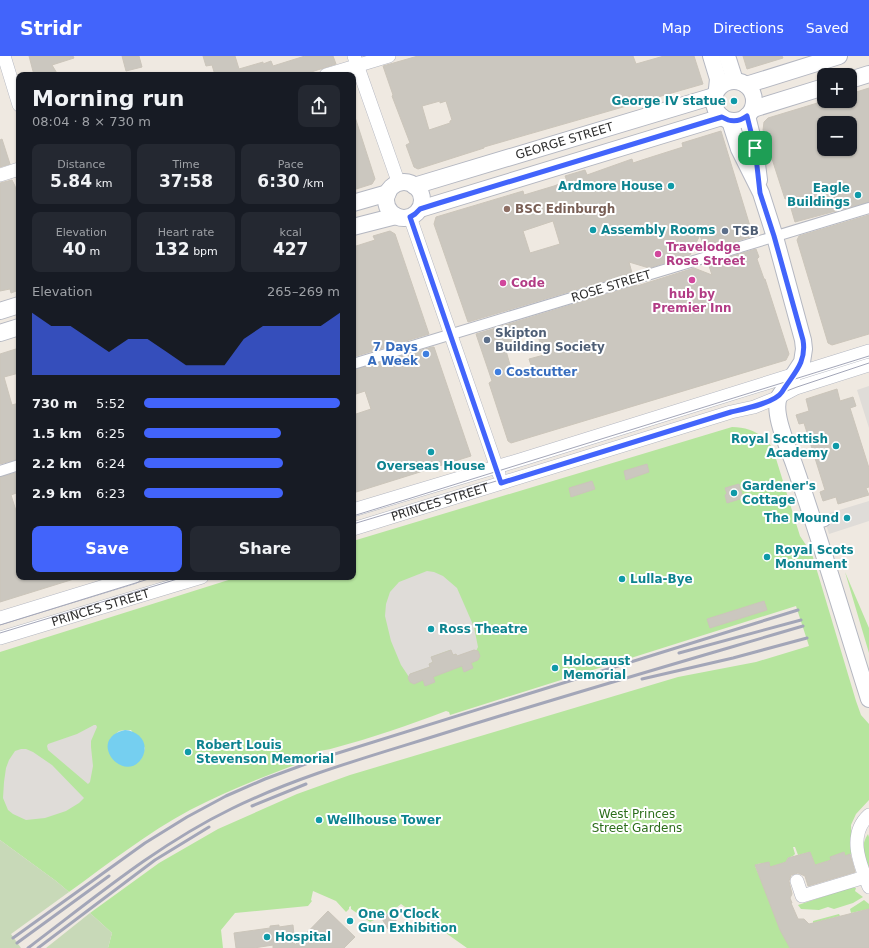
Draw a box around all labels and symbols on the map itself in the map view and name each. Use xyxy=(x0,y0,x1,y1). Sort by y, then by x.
place label: George IV statue xyxy=(612,94,726,108)
marker: George IV statue xyxy=(729,96,739,106)
street label: GEORGE STREET xyxy=(514,119,616,162)
pin xyxy=(738,131,772,165)
place label: Ardmore House xyxy=(558,179,663,193)
marker: Ardmore House xyxy=(666,181,676,191)
place label: Eagle Buildings xyxy=(787,181,850,209)
marker: Eagle Buildings xyxy=(853,190,863,200)
place label: BSC Edinburgh xyxy=(515,202,615,216)
marker: BSC Edinburgh xyxy=(502,204,512,214)
place label: Assembly Rooms xyxy=(601,223,715,237)
place label: TSB xyxy=(733,224,759,238)
marker: Assembly Rooms xyxy=(588,225,598,235)
marker: TSB xyxy=(720,226,730,236)
place label: Travelodge Rose Street xyxy=(666,240,746,268)
marker: Travelodge Rose Street xyxy=(653,249,663,259)
street label: ROSE STREET xyxy=(569,267,653,305)
marker: hub by Premier Inn xyxy=(687,275,697,285)
place label: Code xyxy=(511,276,545,290)
marker: Code xyxy=(498,278,508,288)
place label: hub by Premier Inn xyxy=(652,287,732,315)
place label: Skipton Building Society xyxy=(495,326,605,354)
marker: Skipton Building Society xyxy=(482,335,492,345)
place label: 7 Days A Week xyxy=(367,340,419,368)
marker: 7 Days A Week xyxy=(421,349,431,359)
place label: Costcutter xyxy=(506,365,577,379)
marker: Costcutter xyxy=(493,367,503,377)
place label: Royal Scottish Academy xyxy=(731,432,828,460)
marker: Royal Scottish Academy xyxy=(831,441,841,451)
marker: Overseas House xyxy=(426,447,436,457)
place label: Overseas House xyxy=(377,459,485,473)
place label: Gardener's Cottage xyxy=(742,479,816,507)
street label: PRINCES STREET xyxy=(389,480,491,524)
marker: Gardener's Cottage xyxy=(729,488,739,498)
place label: The Mound xyxy=(764,511,839,525)
marker: The Mound xyxy=(842,513,852,523)
place label: Royal Scots Monument xyxy=(775,543,854,571)
marker: Royal Scots Monument xyxy=(762,552,772,562)
place label: Lulla-Bye xyxy=(630,572,693,586)
marker: Lulla-Bye xyxy=(617,574,627,584)
street label: PRINCES STREET xyxy=(50,586,152,629)
place label: Ross Theatre xyxy=(439,622,528,636)
marker: Ross Theatre xyxy=(426,624,436,634)
place label: Holocaust Memorial xyxy=(563,654,631,682)
marker: Holocaust Memorial xyxy=(550,663,560,673)
place label: Robert Louis Stevenson Memorial xyxy=(196,738,334,766)
marker: Robert Louis Stevenson Memorial xyxy=(183,747,193,757)
park label: West Princes Street Gardens xyxy=(592,807,682,835)
place label: Wellhouse Tower xyxy=(327,813,441,827)
marker: Wellhouse Tower xyxy=(314,815,324,825)
place label: One O'Clock Gun Exhibition xyxy=(358,907,457,935)
marker: One O'Clock Gun Exhibition xyxy=(345,916,355,926)
place label: Hospital xyxy=(275,930,331,944)
marker: Hospital xyxy=(262,932,272,942)

